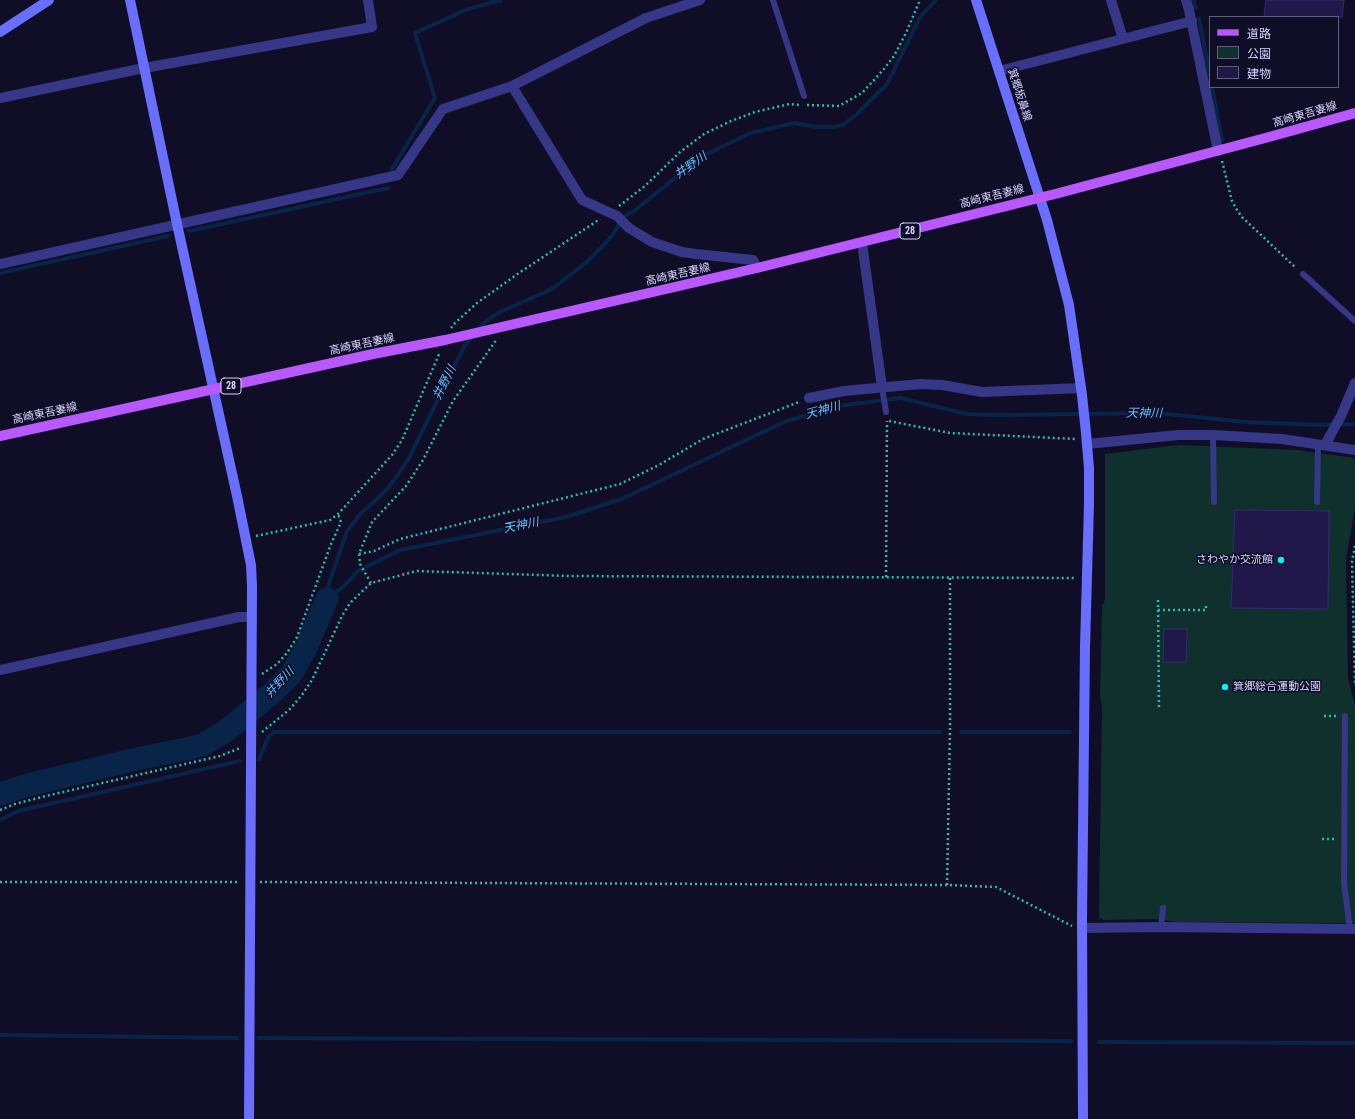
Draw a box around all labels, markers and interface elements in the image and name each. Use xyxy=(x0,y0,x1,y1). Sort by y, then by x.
legend xyxy=(1209,16,1339,88)
text: 道路 xyxy=(1247,27,1271,41)
text: 公園 xyxy=(1247,47,1271,61)
street label: 箕郷板鼻線 xyxy=(1004,67,1034,123)
text: 建物 xyxy=(1247,67,1271,81)
street label: 高崎東吾妻線 xyxy=(1271,100,1339,130)
water label: 井野川 xyxy=(672,150,710,182)
street label: 高崎東吾妻線 xyxy=(958,183,1026,211)
road number: 28 xyxy=(900,223,920,239)
street label: 高崎東吾妻線 xyxy=(644,261,712,289)
street label: 高崎東吾妻線 xyxy=(328,332,396,358)
water label: 井野川 xyxy=(430,364,460,402)
road number: 28 xyxy=(221,378,241,394)
water label: 天神川 xyxy=(804,399,842,423)
street label: 高崎東吾妻線 xyxy=(11,401,79,427)
water label: 天神川 xyxy=(1126,406,1162,422)
water label: 天神川 xyxy=(502,515,540,537)
place label: さわやか交流館 xyxy=(1196,553,1273,567)
marker: さわやか交流館 xyxy=(1276,555,1286,565)
water label: 井野川 xyxy=(262,665,298,701)
place label: 箕郷総合運動公園 xyxy=(1233,680,1321,694)
marker: 箕郷総合運動公園 xyxy=(1220,682,1230,692)

